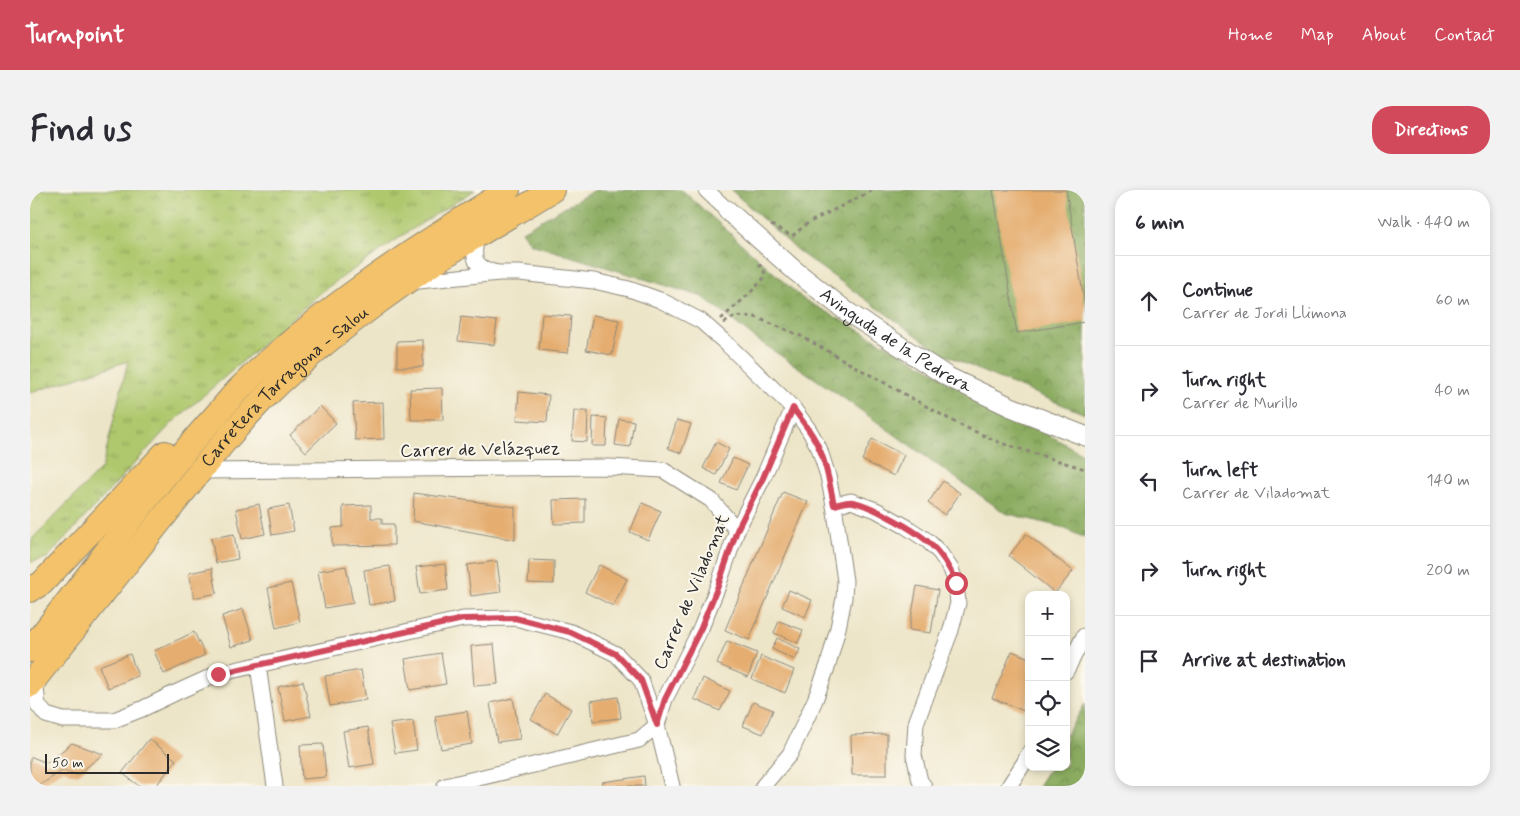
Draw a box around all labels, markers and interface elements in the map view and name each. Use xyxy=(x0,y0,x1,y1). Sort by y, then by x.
text: Turnpoint xyxy=(25,20,125,51)
text: Home xyxy=(1228,23,1273,47)
text: Map xyxy=(1301,23,1334,47)
text: About xyxy=(1362,23,1406,47)
text: Contact xyxy=(1434,23,1495,47)
button: Directions xyxy=(1372,106,1490,154)
text: Find us xyxy=(30,107,132,153)
text: 6 min xyxy=(1135,209,1185,237)
text: Walk · 440 m xyxy=(1377,212,1470,233)
text: Continue xyxy=(1182,278,1253,303)
street label: Avinguda de la Pedrera xyxy=(814,283,976,399)
icon: ahead xyxy=(1135,287,1163,315)
text: 60 m xyxy=(1436,290,1470,311)
street label: Carretera Tarragona - Salou xyxy=(196,301,374,472)
text: Carrer de Jordi Llimona xyxy=(1182,303,1347,324)
text: Turn right xyxy=(1182,368,1266,393)
icon: right xyxy=(1135,377,1163,405)
text: 40 m xyxy=(1434,380,1470,401)
text: Carrer de Murillo xyxy=(1182,393,1298,414)
street label: Carrer de Velázquez xyxy=(400,437,560,463)
text: Turn left xyxy=(1182,458,1258,483)
icon: left xyxy=(1135,467,1163,495)
text: 140 m xyxy=(1426,470,1470,491)
text: Carrer de Viladomat xyxy=(1182,483,1330,504)
street label: Carrer de Viladomat xyxy=(648,510,736,673)
icon: right xyxy=(1135,557,1163,585)
text: Turn right xyxy=(1182,558,1266,583)
text: 200 m xyxy=(1426,560,1470,581)
route start xyxy=(945,572,968,595)
map controls xyxy=(1025,591,1070,771)
button: + xyxy=(1025,591,1070,636)
button: − xyxy=(1025,636,1070,681)
icon: arrive xyxy=(1135,647,1163,675)
text: Arrive at destination xyxy=(1182,648,1346,673)
route end xyxy=(207,663,230,686)
button: locate xyxy=(1025,681,1070,726)
button: layers xyxy=(1025,726,1070,771)
scale bar xyxy=(45,751,169,774)
text: 50 m xyxy=(52,754,83,772)

